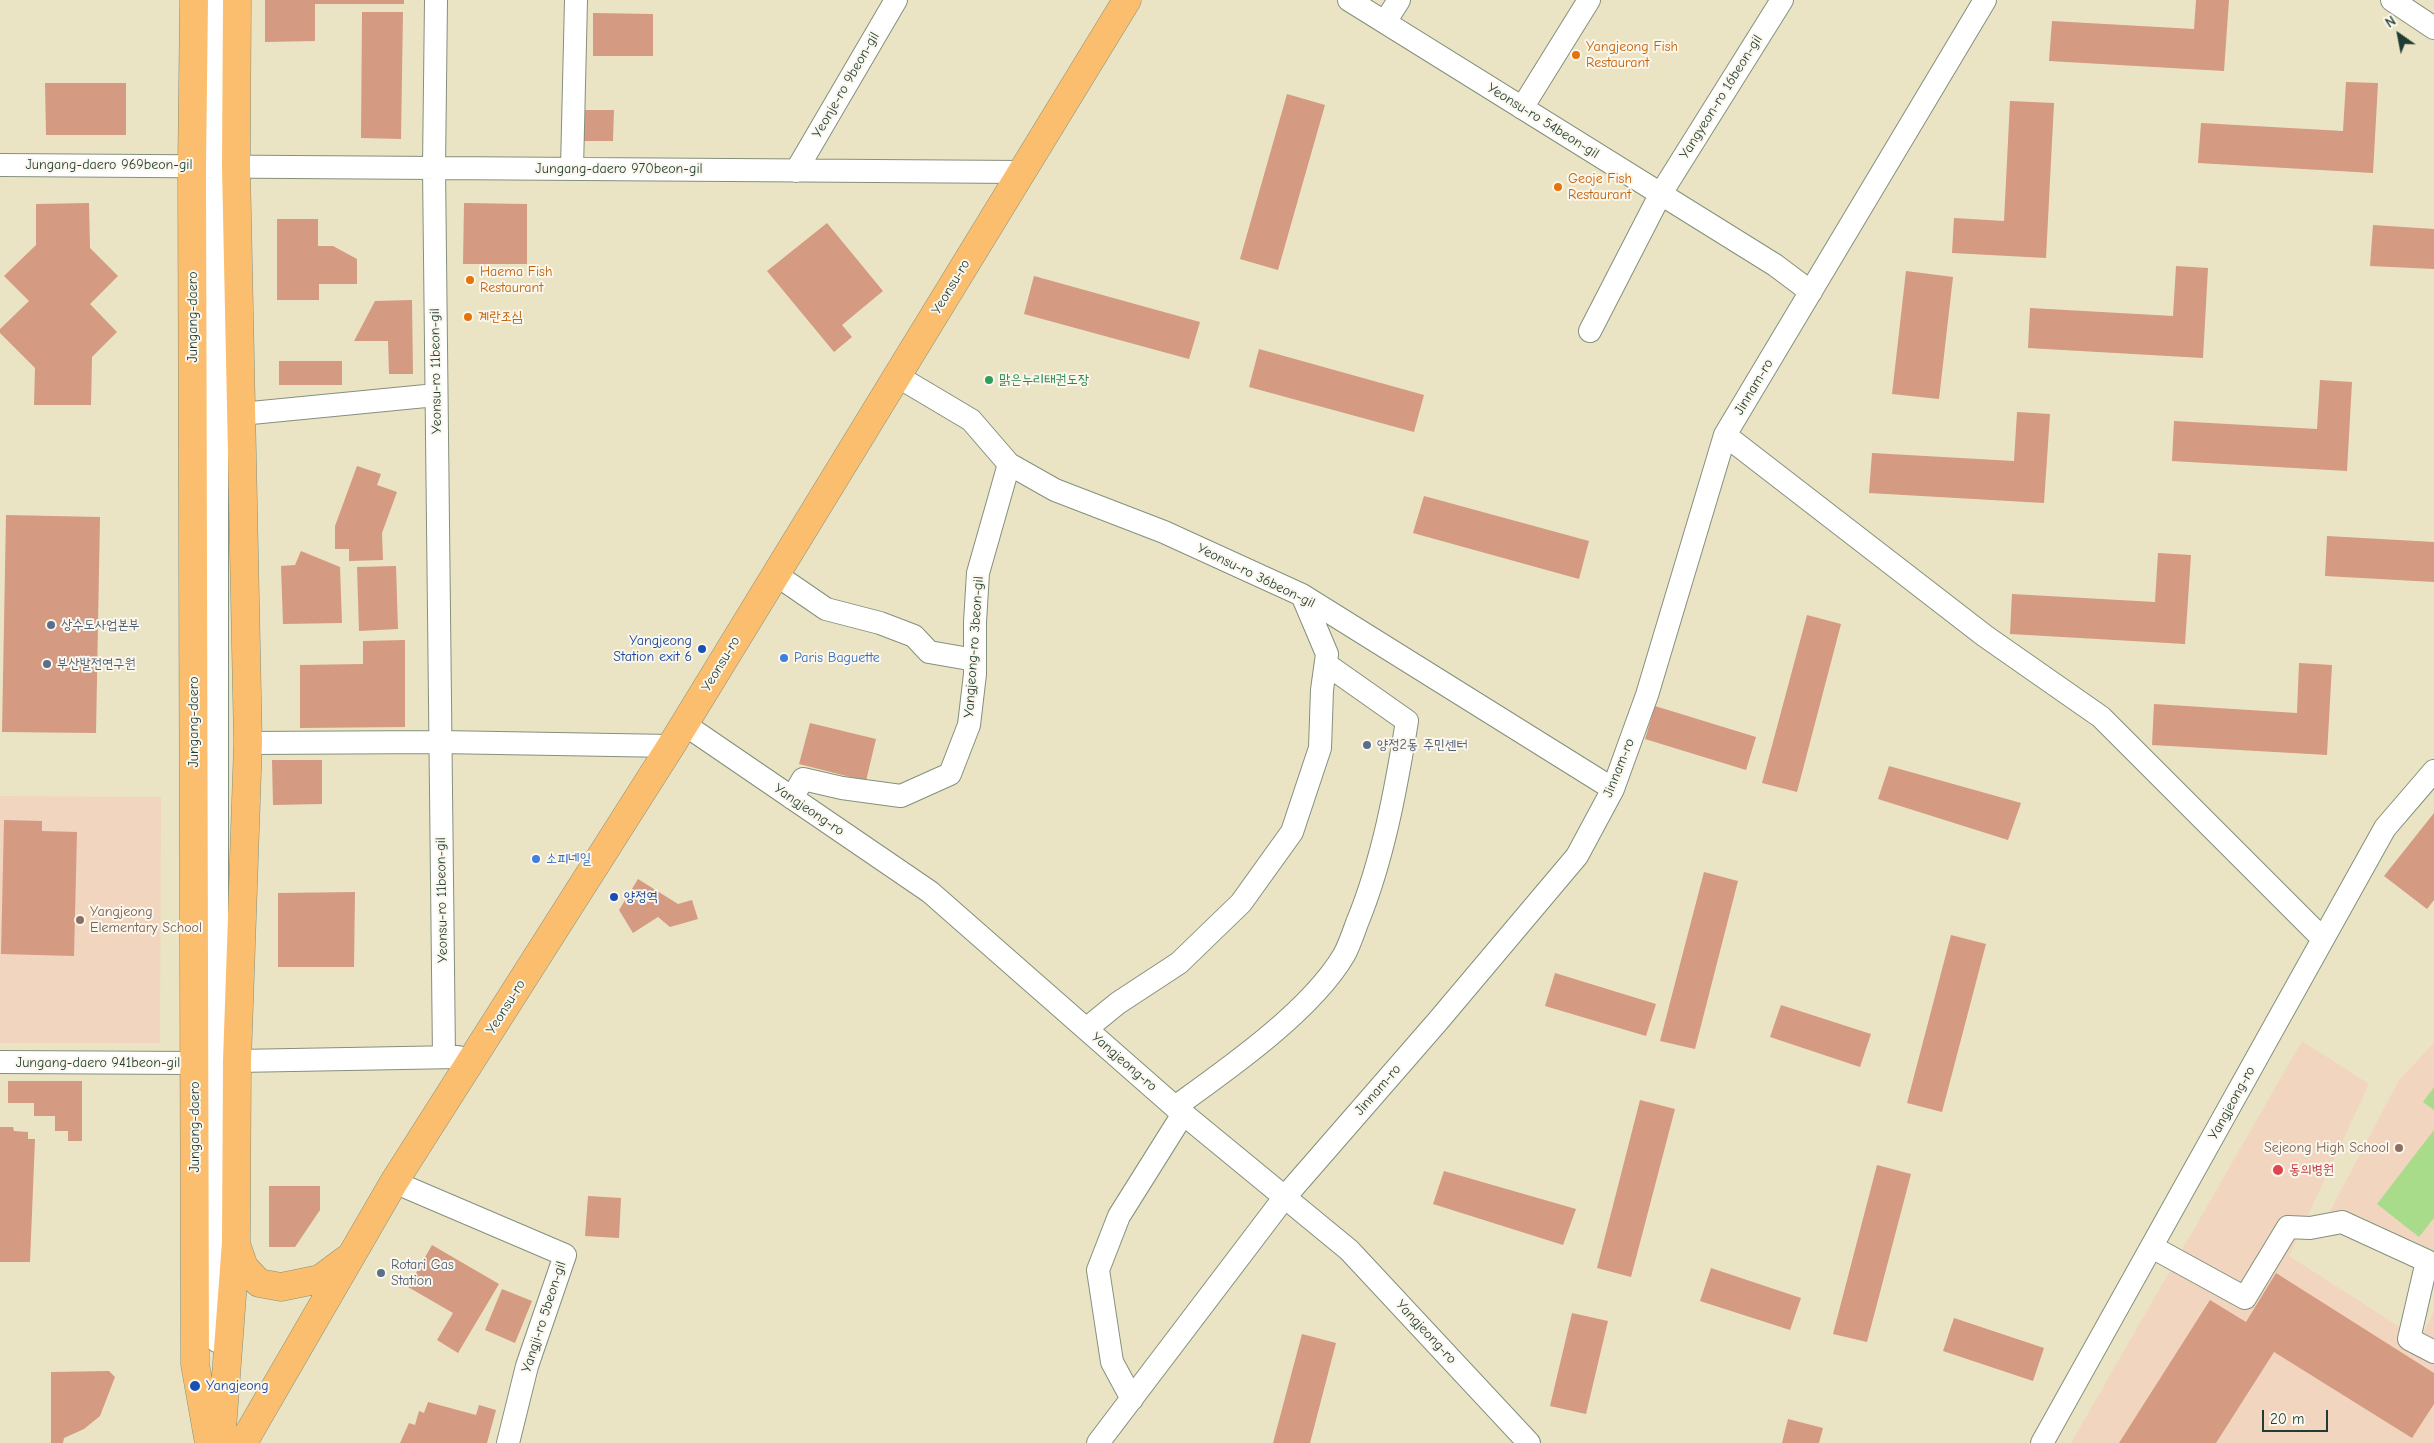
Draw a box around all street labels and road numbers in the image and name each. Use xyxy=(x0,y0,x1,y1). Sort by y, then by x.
street label: Yeonje-ro 9beon-gil xyxy=(809,29,883,141)
street label: Yangyeon-ro 16beon-gil xyxy=(1676,32,1766,162)
street label: Yeonsu-ro 54beon-gil xyxy=(1484,80,1602,162)
street label: Jungang-daero 969beon-gil xyxy=(25,157,193,173)
street label: Jungang-daero 970beon-gil xyxy=(535,161,703,177)
street label: Yeonsu-ro xyxy=(928,257,974,317)
street label: Jungang-daero xyxy=(185,271,201,363)
street label: Yeonsu-ro 11beon-gil xyxy=(427,308,445,434)
street label: Jinnam-ro xyxy=(1731,356,1777,418)
street label: Yeonsu-ro 36beon-gil xyxy=(1194,540,1318,612)
street label: Yangjeong-ro 3beon-gil xyxy=(961,576,987,718)
street label: Yeonsu-ro xyxy=(698,634,744,694)
street label: Jungang-daero xyxy=(186,676,202,768)
street label: Jinnam-ro xyxy=(1600,736,1638,800)
street label: Yangjeong-ro xyxy=(771,780,847,840)
street label: Yeonsu-ro 11beon-gil xyxy=(433,837,451,963)
street label: Yeonsu-ro xyxy=(483,977,529,1037)
street label: Yangjeong-ro xyxy=(1088,1029,1160,1095)
street label: Jungang-daero 941beon-gil xyxy=(16,1055,180,1071)
street label: Jinnam-ro xyxy=(1351,1061,1405,1119)
street label: Yangjeong-ro xyxy=(2205,1063,2259,1143)
street label: Jungang-daero xyxy=(187,1081,203,1173)
street label: Yangji-ro 5beon-gil xyxy=(518,1259,570,1375)
street label: Yangjeong-ro xyxy=(1392,1297,1460,1367)

